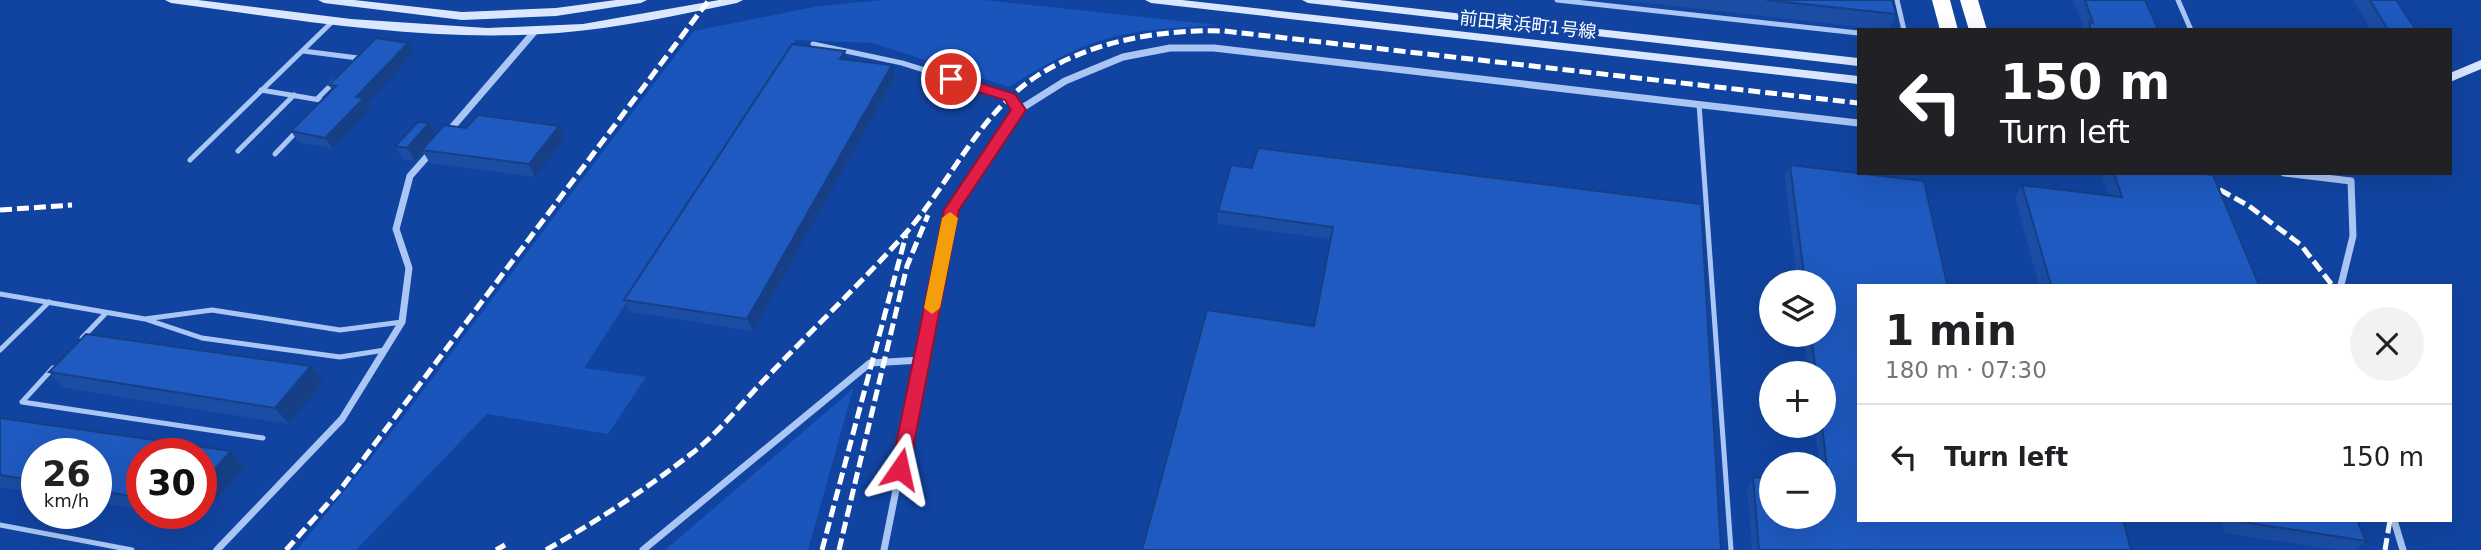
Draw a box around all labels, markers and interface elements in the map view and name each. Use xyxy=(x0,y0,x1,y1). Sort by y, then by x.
street label: 前田東浜町1号線 xyxy=(1459,7,1597,42)
pin xyxy=(921,49,981,109)
text: 150 m xyxy=(2000,54,2170,111)
icon: left xyxy=(1885,56,1976,147)
icon: arrive xyxy=(932,60,970,98)
text: Turn left xyxy=(2000,113,2130,151)
map controls xyxy=(1759,270,1836,529)
button: layers xyxy=(1759,270,1836,347)
text: 1 min xyxy=(1885,306,2017,355)
button: close xyxy=(2350,307,2424,381)
text: 180 m · 07:30 xyxy=(1885,357,2047,383)
button: + xyxy=(1759,361,1836,438)
position arrow xyxy=(863,432,937,506)
speed limit sign: 30 xyxy=(126,438,217,529)
icon: left xyxy=(1885,438,1923,476)
text: Turn left xyxy=(1944,442,2068,472)
text: 150 m xyxy=(2341,442,2424,472)
button: − xyxy=(1759,452,1836,529)
text: 26 xyxy=(42,454,91,494)
text: km/h xyxy=(44,490,89,511)

